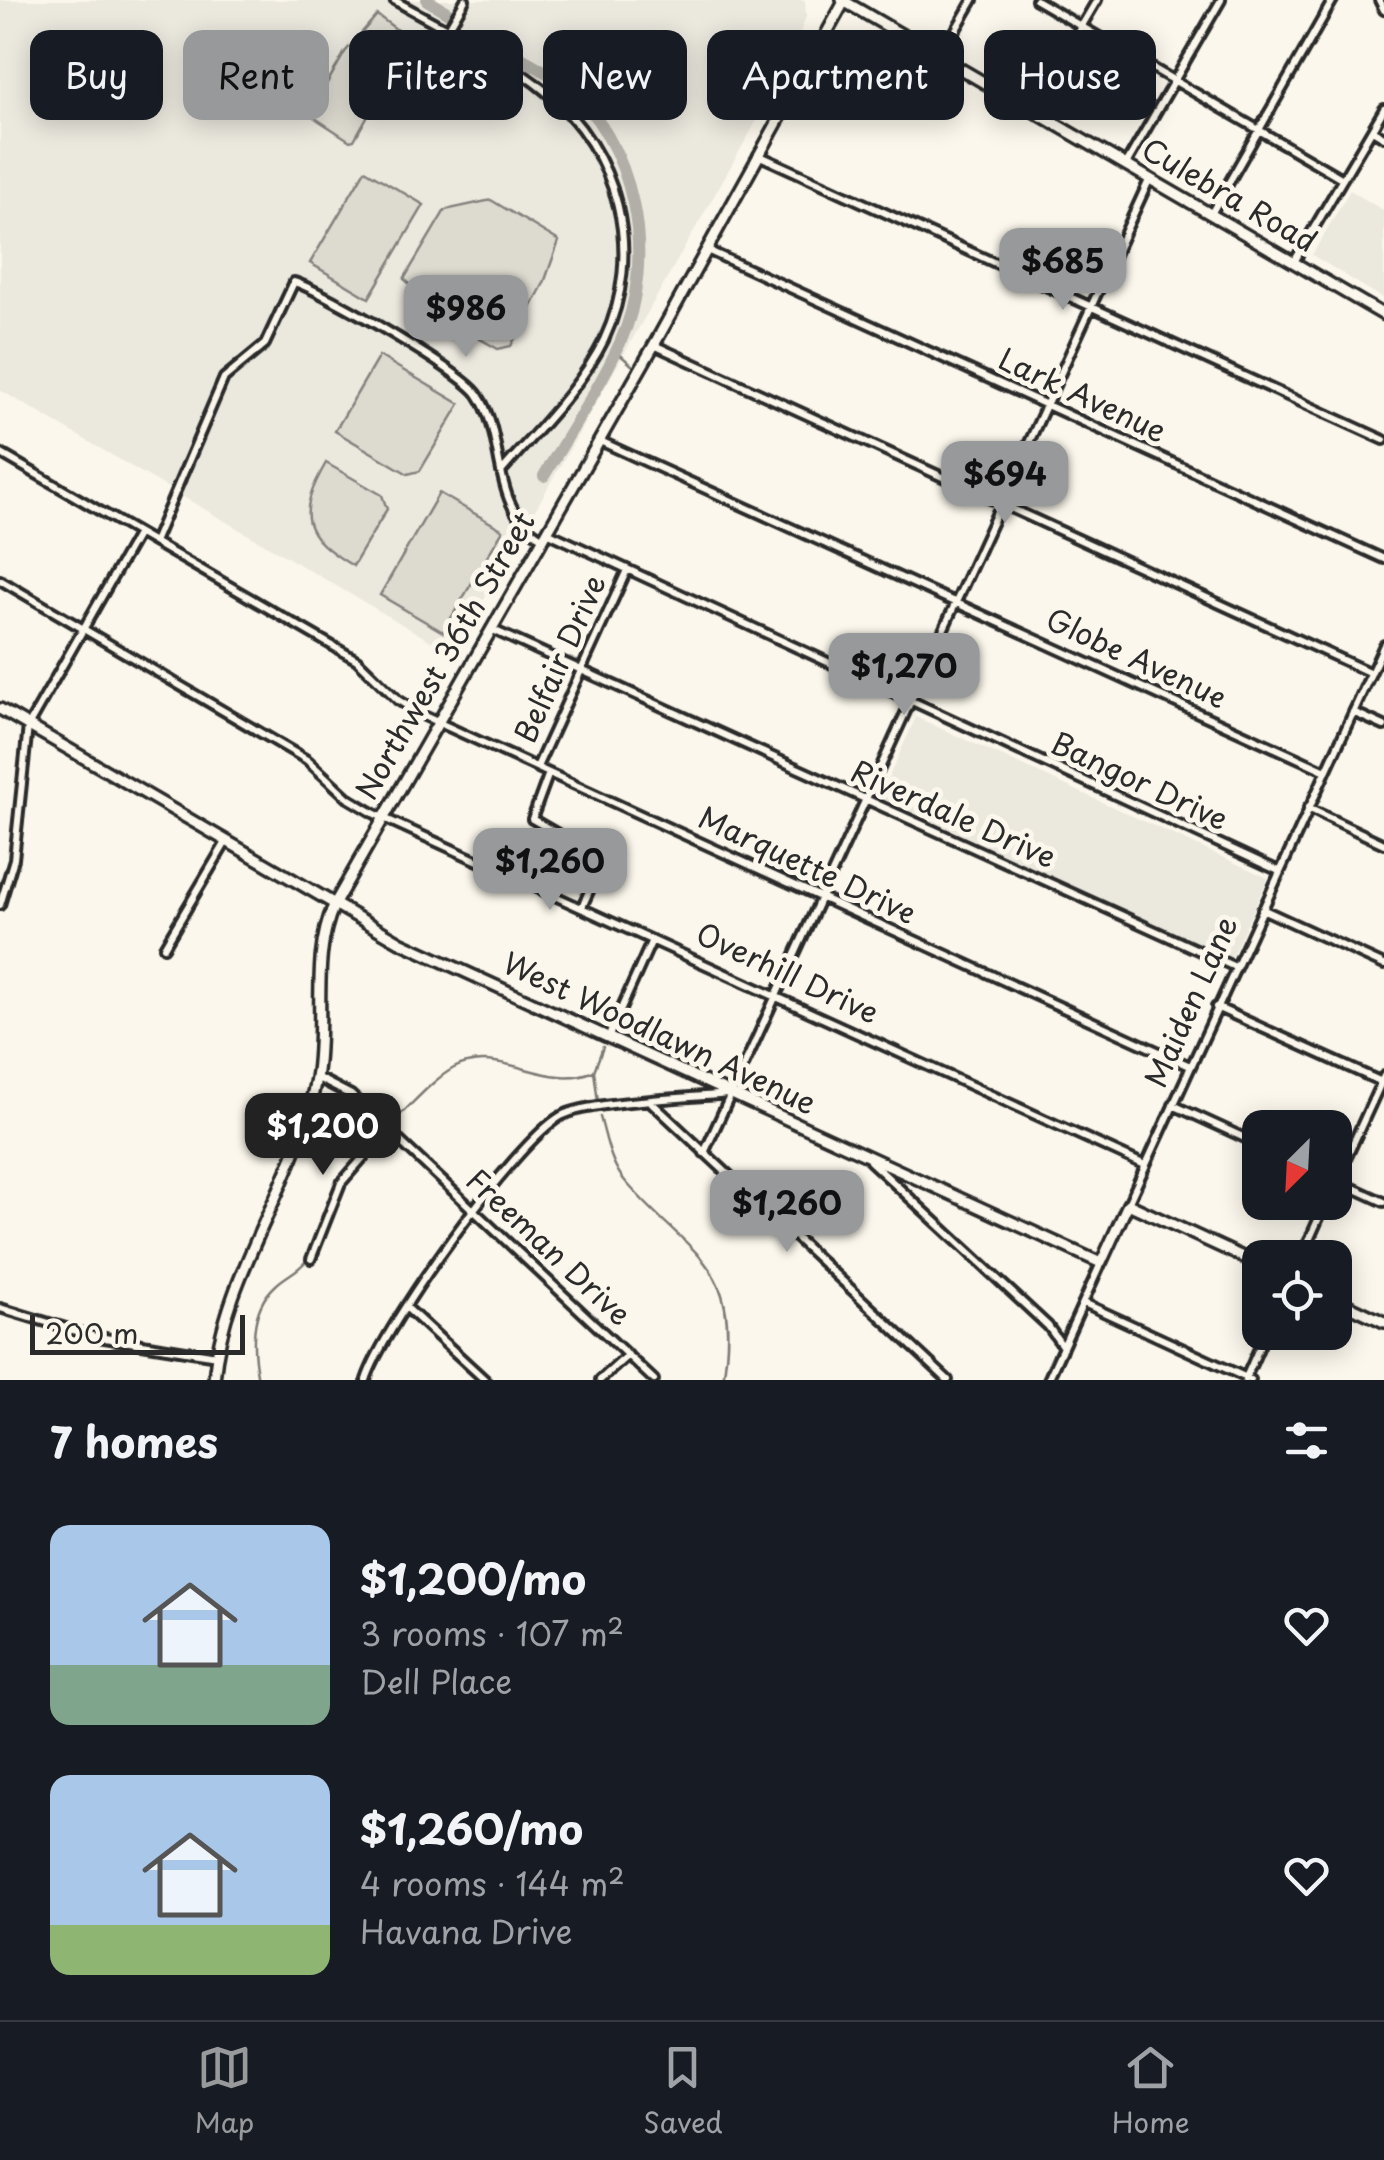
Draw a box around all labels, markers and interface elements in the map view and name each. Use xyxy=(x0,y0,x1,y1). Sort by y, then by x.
chip: Buy xyxy=(30,30,163,120)
chip: Rent xyxy=(183,30,329,120)
chip: Filters xyxy=(349,30,523,120)
chip: New xyxy=(543,30,687,120)
chip: Apartment xyxy=(707,30,964,120)
chip: House xyxy=(984,30,1156,120)
street label: Culebra Road xyxy=(1134,125,1326,262)
pin: $685 xyxy=(1004,228,1122,313)
text: $685 xyxy=(1021,236,1105,284)
pin: $986 xyxy=(407,275,525,360)
text: $986 xyxy=(426,283,506,331)
street label: Lark Avenue xyxy=(992,335,1174,452)
pin: $694 xyxy=(946,441,1064,526)
text: $694 xyxy=(963,449,1047,497)
street label: Northwest 36th Street xyxy=(343,502,545,807)
street label: Belfair Drive xyxy=(502,567,616,749)
street label: Globe Avenue xyxy=(1039,595,1235,718)
pin: $1,270 xyxy=(823,633,985,718)
text: $1,270 xyxy=(851,641,957,689)
street label: Bangor Drive xyxy=(1044,719,1236,840)
street label: Riverdale Drive xyxy=(844,747,1064,878)
street label: Marquette Drive xyxy=(692,794,924,934)
pin: $1,260 xyxy=(469,828,631,913)
text: $1,260 xyxy=(495,836,605,884)
street label: Maiden Lane xyxy=(1132,908,1248,1094)
street label: Overhill Drive xyxy=(689,910,887,1034)
street label: West Woodlawn Avenue xyxy=(496,939,824,1124)
pin: $1,200 xyxy=(242,1093,404,1178)
text: $1,200 xyxy=(267,1101,379,1149)
north arrow xyxy=(1242,1110,1352,1220)
map controls xyxy=(1242,1110,1352,1350)
street label: Freeman Drive xyxy=(457,1157,643,1335)
pin: $1,260 xyxy=(706,1170,868,1255)
text: $1,260 xyxy=(732,1178,842,1226)
button: locate xyxy=(1242,1240,1352,1350)
scale bar xyxy=(30,1310,245,1354)
text: 200 m xyxy=(45,1311,138,1354)
text: 7 homes xyxy=(50,1409,218,1472)
icon: filters xyxy=(1279,1413,1334,1468)
text: $1,200/mo xyxy=(360,1546,586,1609)
icon: home xyxy=(130,1565,250,1685)
icon: heart xyxy=(1279,1598,1334,1653)
text: 3 rooms · 107 m² xyxy=(360,1609,624,1657)
text: Dell Place xyxy=(360,1657,512,1705)
text: $1,260/mo xyxy=(360,1796,583,1859)
icon: home xyxy=(130,1815,250,1935)
icon: heart xyxy=(1279,1848,1334,1903)
text: 4 rooms · 144 m² xyxy=(360,1859,625,1907)
text: Havana Drive xyxy=(360,1907,572,1955)
tab: Map xyxy=(194,2040,254,2143)
tab: Saved xyxy=(643,2040,723,2143)
tab: Home xyxy=(1112,2040,1190,2143)

